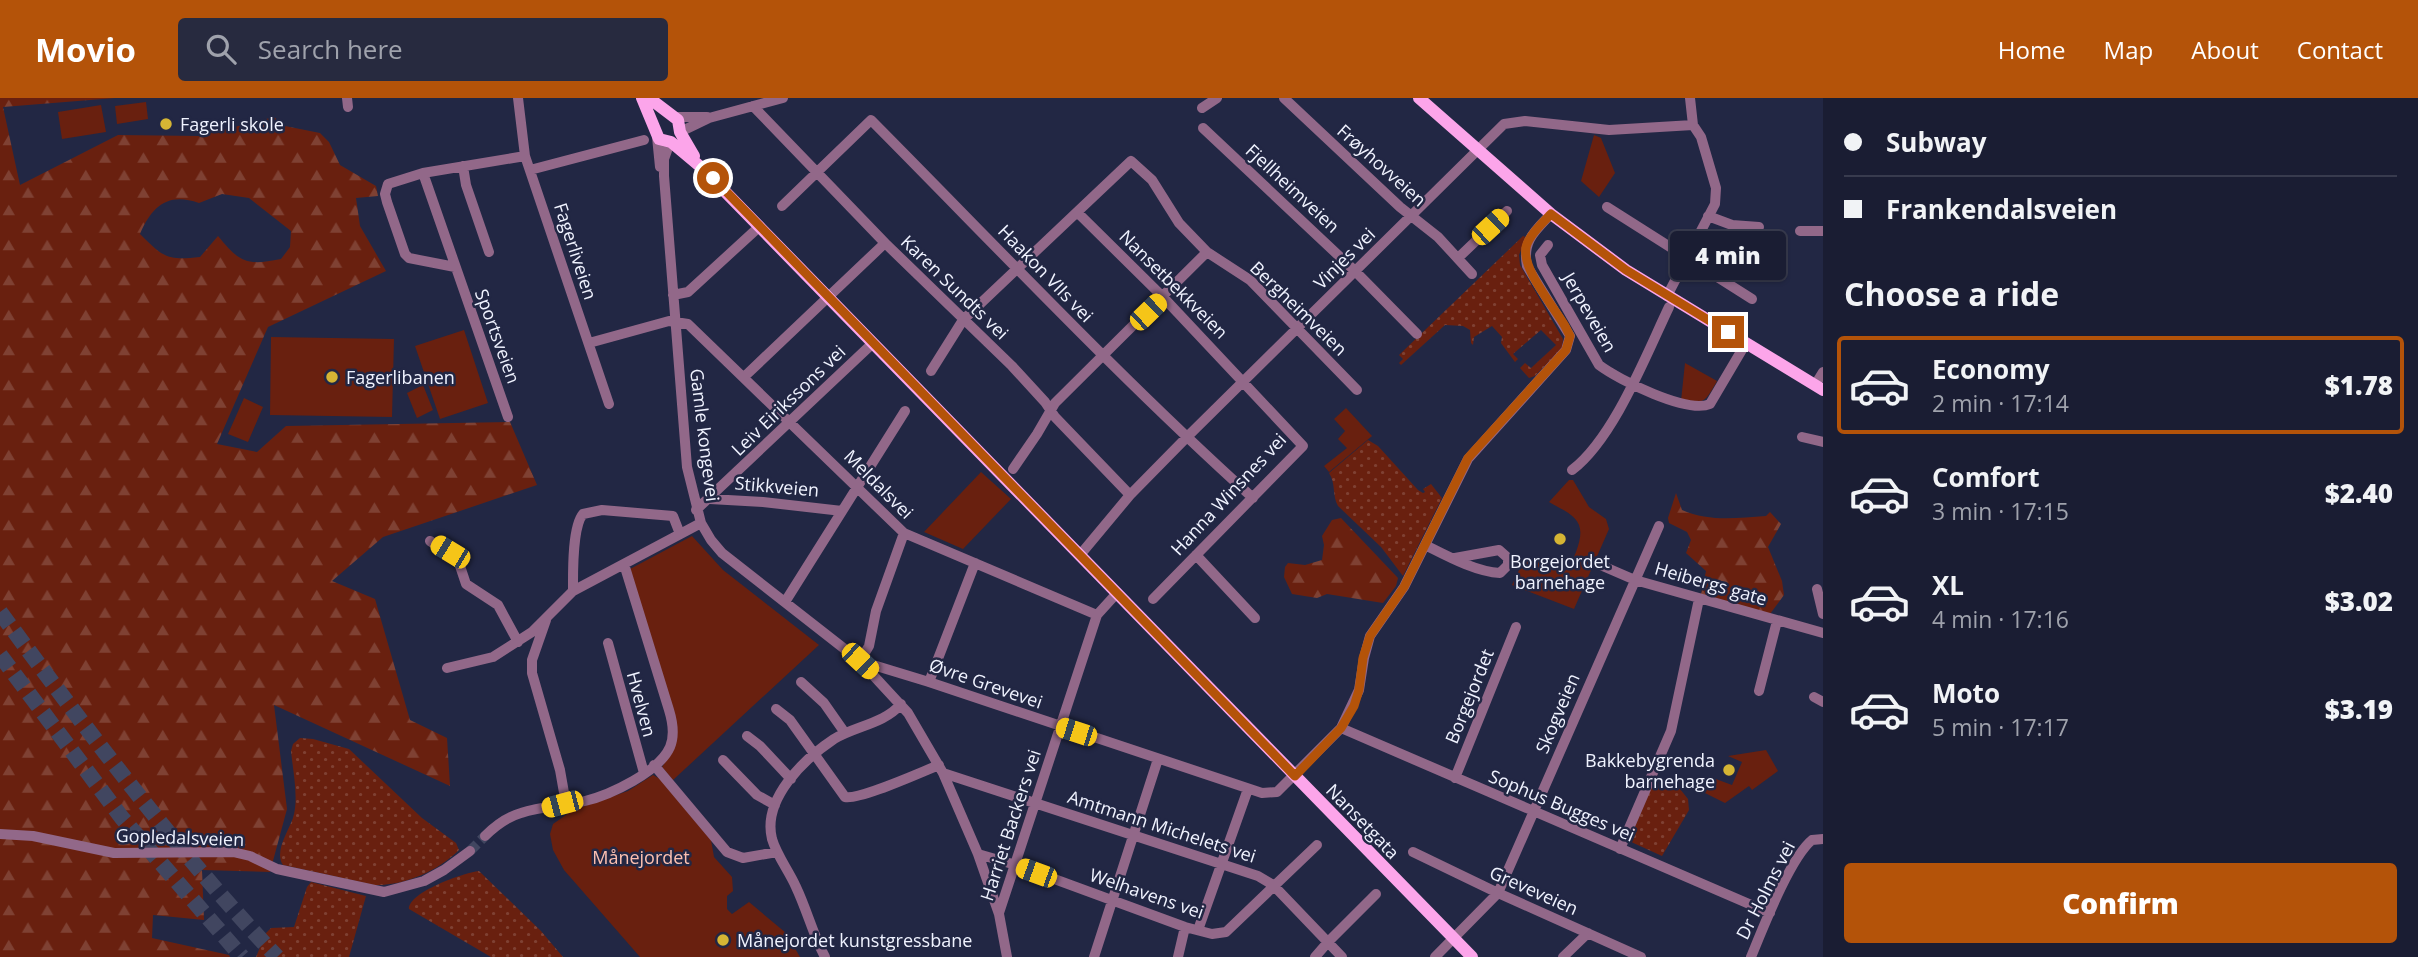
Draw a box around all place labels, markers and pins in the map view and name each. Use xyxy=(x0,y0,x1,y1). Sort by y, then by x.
place label: Fagerli skole xyxy=(180,112,284,136)
marker: Fagerli skole xyxy=(158,116,174,132)
place label: Fagerlibanen xyxy=(346,365,455,389)
marker: Fagerlibanen xyxy=(324,369,340,385)
marker: Borgejordet barnehage xyxy=(1552,531,1568,547)
place label: Borgejordet barnehage xyxy=(1510,549,1610,594)
place label: Bakkebygrenda barnehage xyxy=(1585,748,1715,793)
marker: Bakkebygrenda barnehage xyxy=(1721,762,1737,778)
place label: Månejordet kunstgressbane xyxy=(737,928,972,952)
marker: Månejordet kunstgressbane xyxy=(715,932,731,948)

